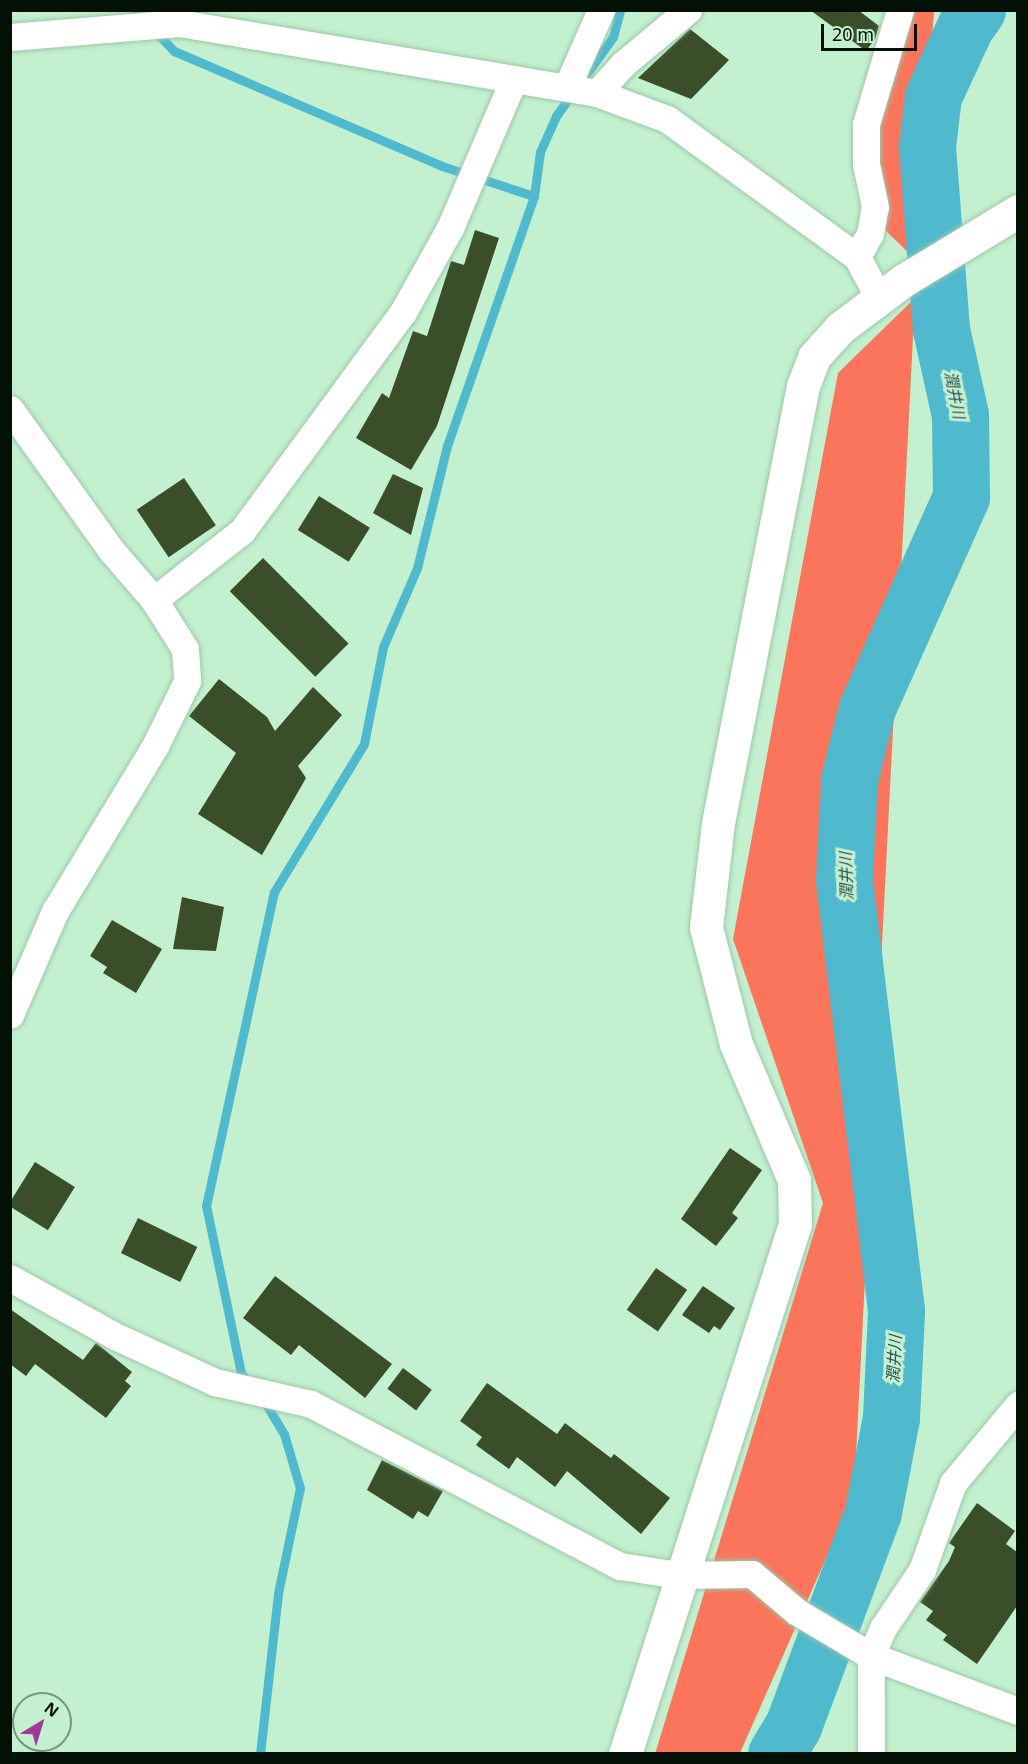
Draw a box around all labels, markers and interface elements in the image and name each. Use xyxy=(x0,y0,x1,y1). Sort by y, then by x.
scale bar xyxy=(824,12,920,50)
text: 20 m xyxy=(832,22,874,46)
water label: 潤井川 xyxy=(941,370,969,420)
water label: 潤井川 xyxy=(836,852,856,900)
water label: 潤井川 xyxy=(883,1335,905,1383)
north arrow xyxy=(12,1692,72,1752)
text: N xyxy=(40,1697,64,1722)

